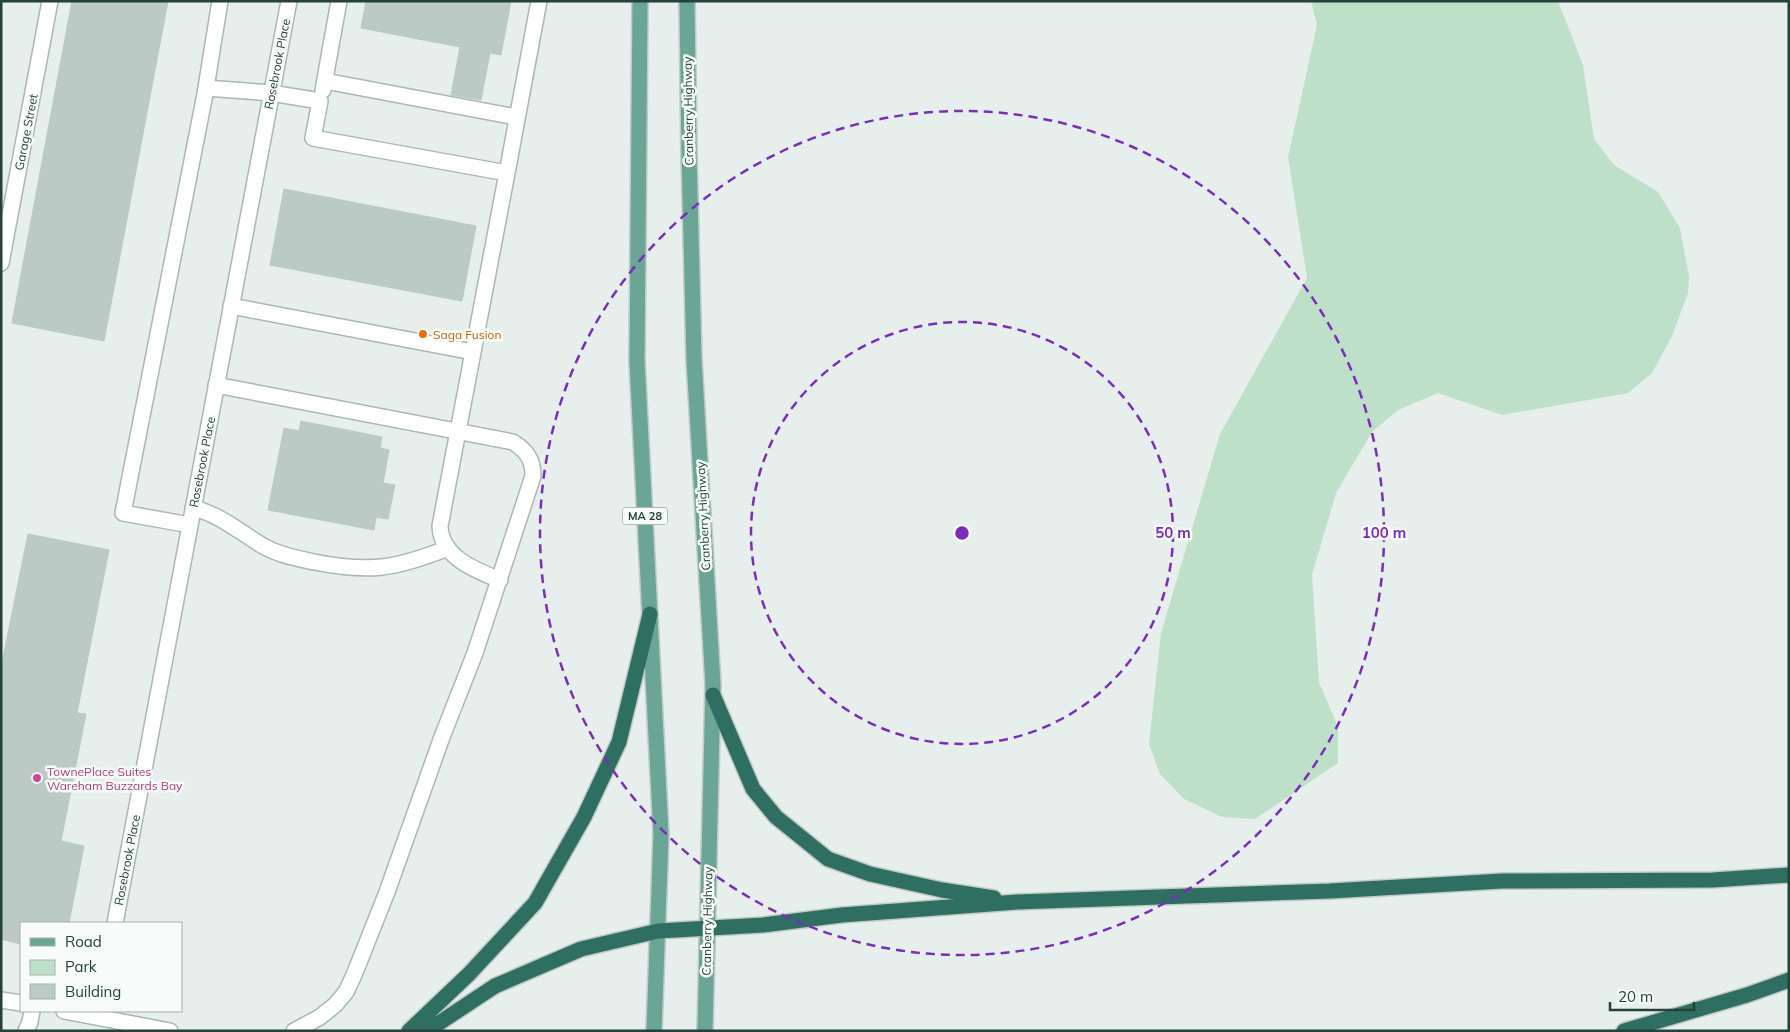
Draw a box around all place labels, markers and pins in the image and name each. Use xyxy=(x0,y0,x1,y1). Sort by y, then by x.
place label: Saga Fusion xyxy=(433,327,501,342)
marker: Saga Fusion xyxy=(417,328,429,340)
centre of rings xyxy=(953,524,971,542)
place label: TownePlace Suites Wareham Buzzards Bay xyxy=(47,764,183,793)
marker: TownePlace Suites Wareham Buzzards Bay xyxy=(31,772,43,784)

